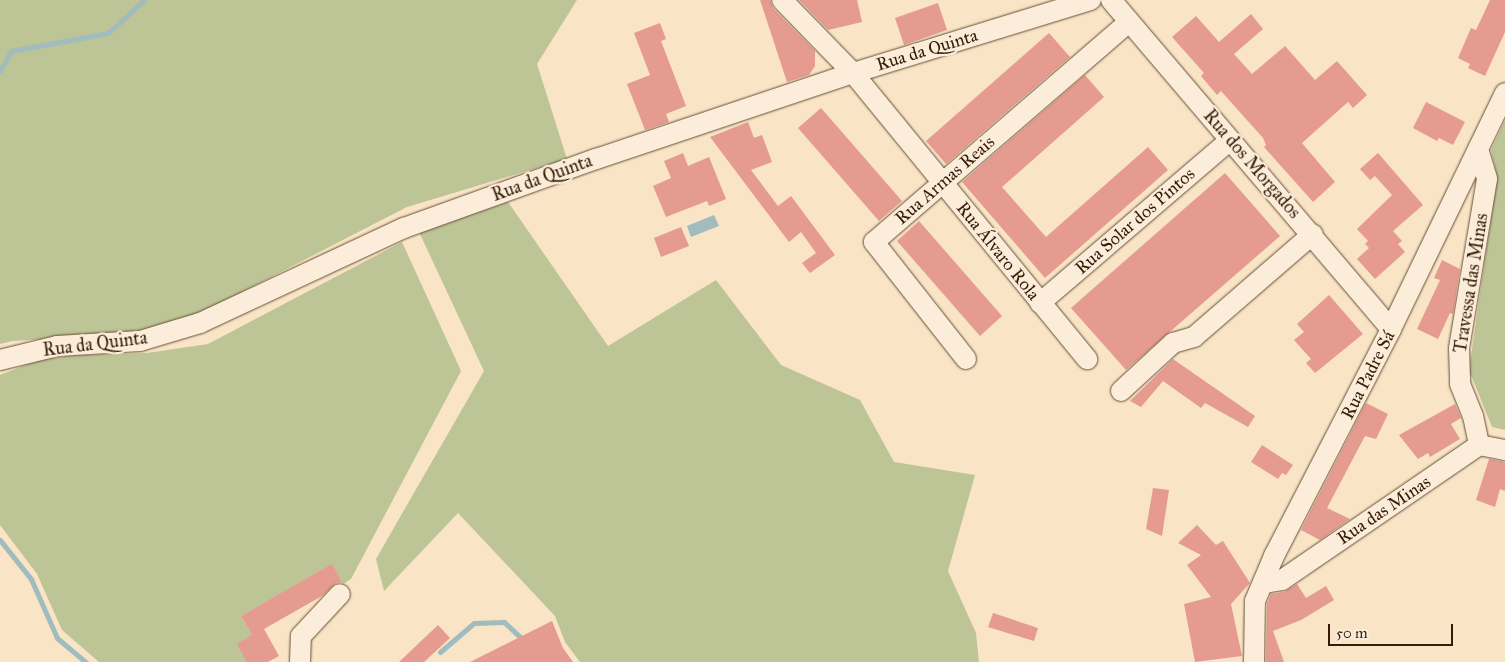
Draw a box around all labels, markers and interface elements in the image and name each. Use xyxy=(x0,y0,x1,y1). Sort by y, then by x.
street label: Rua da Quinta xyxy=(874,24,980,76)
street label: Rua dos Morgados xyxy=(1199,105,1305,223)
street label: Rua Armas Reais xyxy=(891,131,999,229)
street label: Rua da Quinta xyxy=(489,150,595,206)
street label: Rua Solar dos Pintos xyxy=(1071,163,1199,279)
street label: Rua Álvaro Rola xyxy=(952,197,1044,305)
street label: Travessa das Minas xyxy=(1449,212,1493,354)
street label: Rua da Quinta xyxy=(42,327,148,361)
street label: Rua Padre Sá xyxy=(1337,327,1399,423)
street label: Rua das Minas xyxy=(1333,471,1435,549)
scale bar xyxy=(1330,614,1455,646)
text: 50 m xyxy=(1336,624,1368,642)

